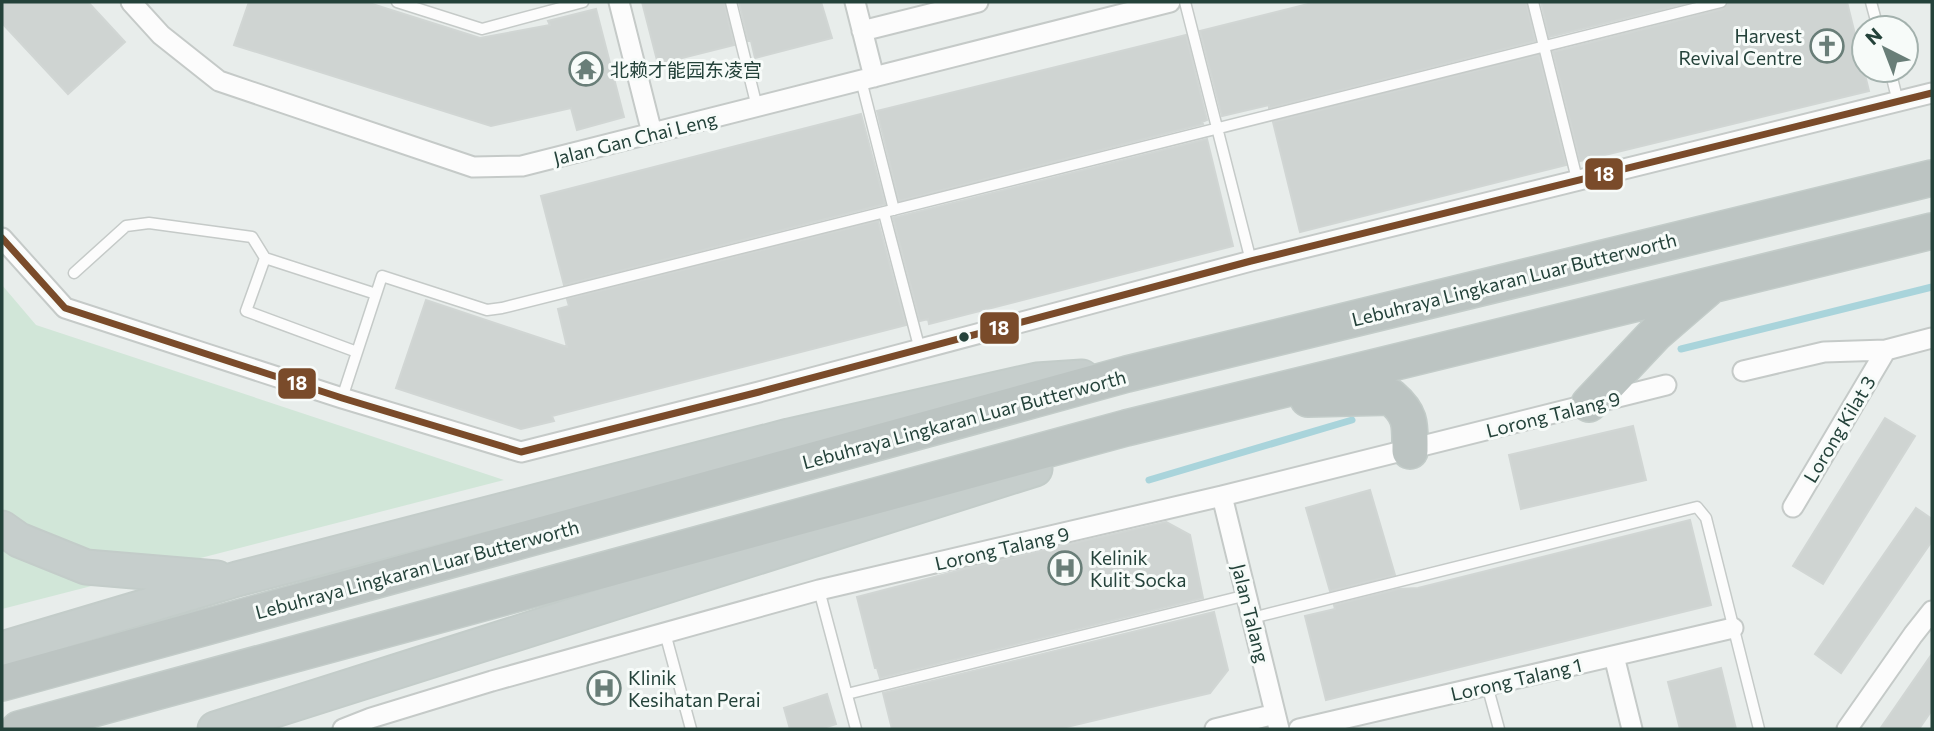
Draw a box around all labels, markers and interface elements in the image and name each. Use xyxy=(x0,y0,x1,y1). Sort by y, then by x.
north arrow xyxy=(1850,14,1920,84)
text: N xyxy=(1860,23,1886,49)
place label: Harvest Revival Centre xyxy=(1679,24,1802,69)
church icon: Harvest Revival Centre xyxy=(1808,27,1846,65)
temple icon: 北赖才能园东凌宫 xyxy=(567,50,605,88)
place label: 北赖才能园东凌宫 xyxy=(610,58,762,81)
street label: Jalan Gan Chai Leng xyxy=(551,107,719,169)
line badge: 18 xyxy=(1584,157,1624,191)
text: 18 xyxy=(1594,162,1614,185)
street label: Lebuhraya Lingkaran Luar Butterworth xyxy=(1349,227,1679,331)
line badge: 18 xyxy=(979,311,1020,345)
text: 18 xyxy=(989,316,1009,339)
unlabelled marker xyxy=(957,330,971,344)
street label: Lebuhraya Lingkaran Luar Butterworth xyxy=(800,365,1128,473)
line badge: 18 xyxy=(277,367,317,400)
text: 18 xyxy=(287,371,307,394)
street label: Lorong Kilat 3 xyxy=(1798,371,1880,487)
street label: Lorong Talang 9 xyxy=(1484,386,1622,442)
street label: Lebuhraya Lingkaran Luar Butterworth xyxy=(253,515,581,623)
street label: Lorong Talang 9 xyxy=(933,521,1071,575)
place label: Kelinik Kulit Socka xyxy=(1090,546,1186,591)
hospital icon: Kelinik Kulit Socka xyxy=(1046,549,1084,587)
street label: Jalan Talang xyxy=(1228,561,1274,665)
street label: Lorong Talang 1 xyxy=(1448,653,1584,705)
place label: Klinik Kesihatan Perai xyxy=(628,666,761,711)
hospital icon: Klinik Kesihatan Perai xyxy=(585,669,623,707)

